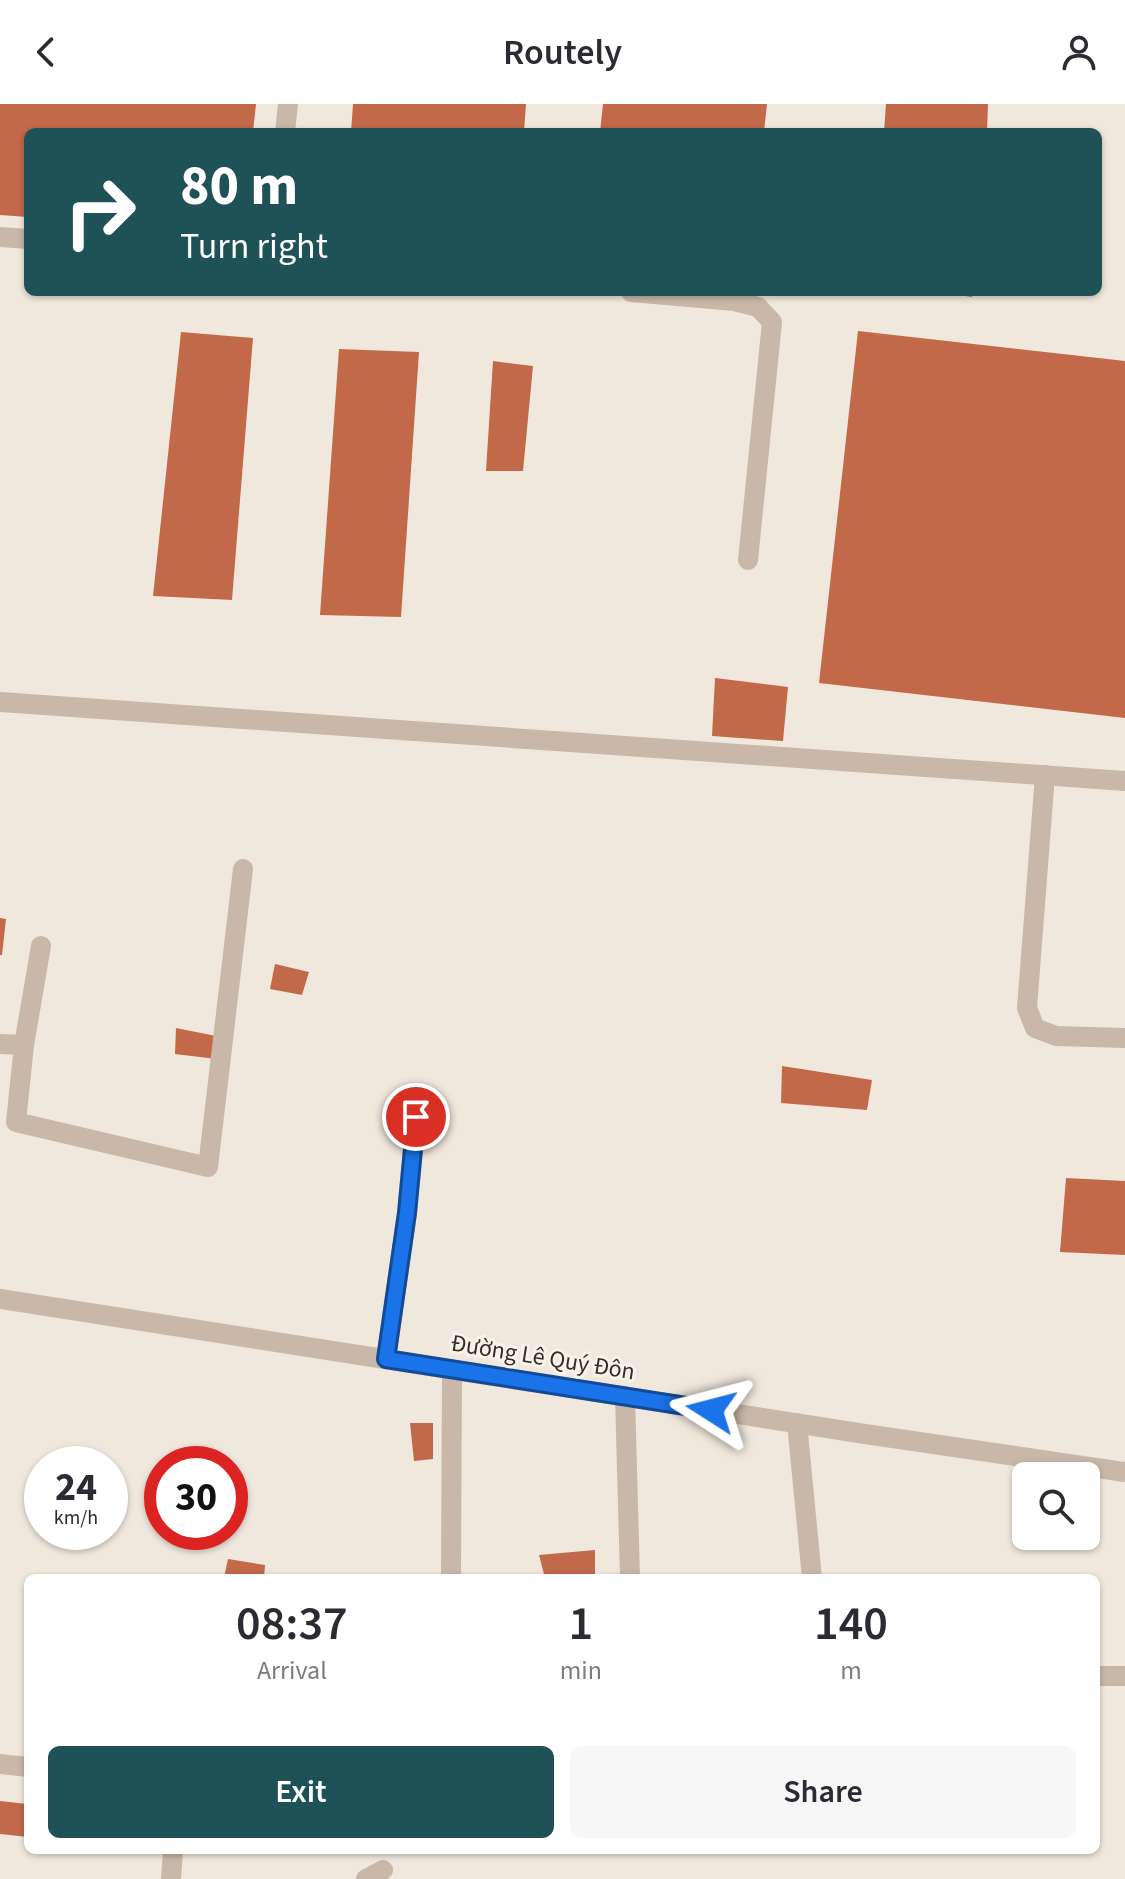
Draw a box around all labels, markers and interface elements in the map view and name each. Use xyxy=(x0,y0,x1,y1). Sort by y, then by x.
text: Routely xyxy=(503,27,622,78)
icon: back xyxy=(24,30,68,74)
icon: person xyxy=(1057,30,1101,74)
text: 80 m xyxy=(180,147,298,226)
icon: right xyxy=(48,160,152,264)
text: Turn right xyxy=(180,221,328,272)
pin xyxy=(382,1083,450,1151)
icon: arrive xyxy=(394,1095,438,1139)
street label: Đường Lê Quý Đôn xyxy=(448,1326,637,1389)
position arrow xyxy=(669,1368,753,1452)
speed limit sign: 30 xyxy=(144,1446,248,1550)
text: 24 xyxy=(55,1459,97,1516)
map controls xyxy=(1012,1462,1100,1550)
button: search xyxy=(1012,1462,1100,1550)
text: km/h xyxy=(54,1504,98,1532)
text: 08:37 xyxy=(236,1590,348,1658)
text: 1 xyxy=(569,1590,593,1658)
text: 140 xyxy=(814,1590,888,1658)
text: Arrival xyxy=(257,1652,327,1689)
text: min xyxy=(560,1652,602,1689)
text: m xyxy=(840,1652,862,1689)
button: Exit xyxy=(48,1746,554,1838)
button: Share xyxy=(570,1746,1076,1838)

